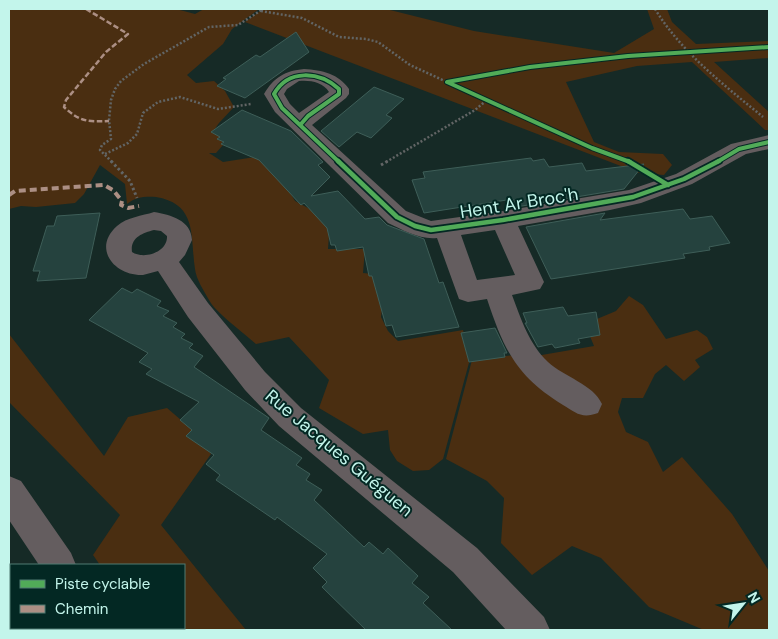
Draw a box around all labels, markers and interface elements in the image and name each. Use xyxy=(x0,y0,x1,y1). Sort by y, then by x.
street label: Hent Ar Broc'h xyxy=(458,182,580,224)
street label: Rue Jacques Guéguen xyxy=(260,384,418,522)
legend xyxy=(10,564,185,629)
text: Piste cyclable xyxy=(55,574,150,594)
north arrow xyxy=(718,579,768,629)
text: N xyxy=(744,589,765,606)
text: Chemin xyxy=(55,599,108,619)

